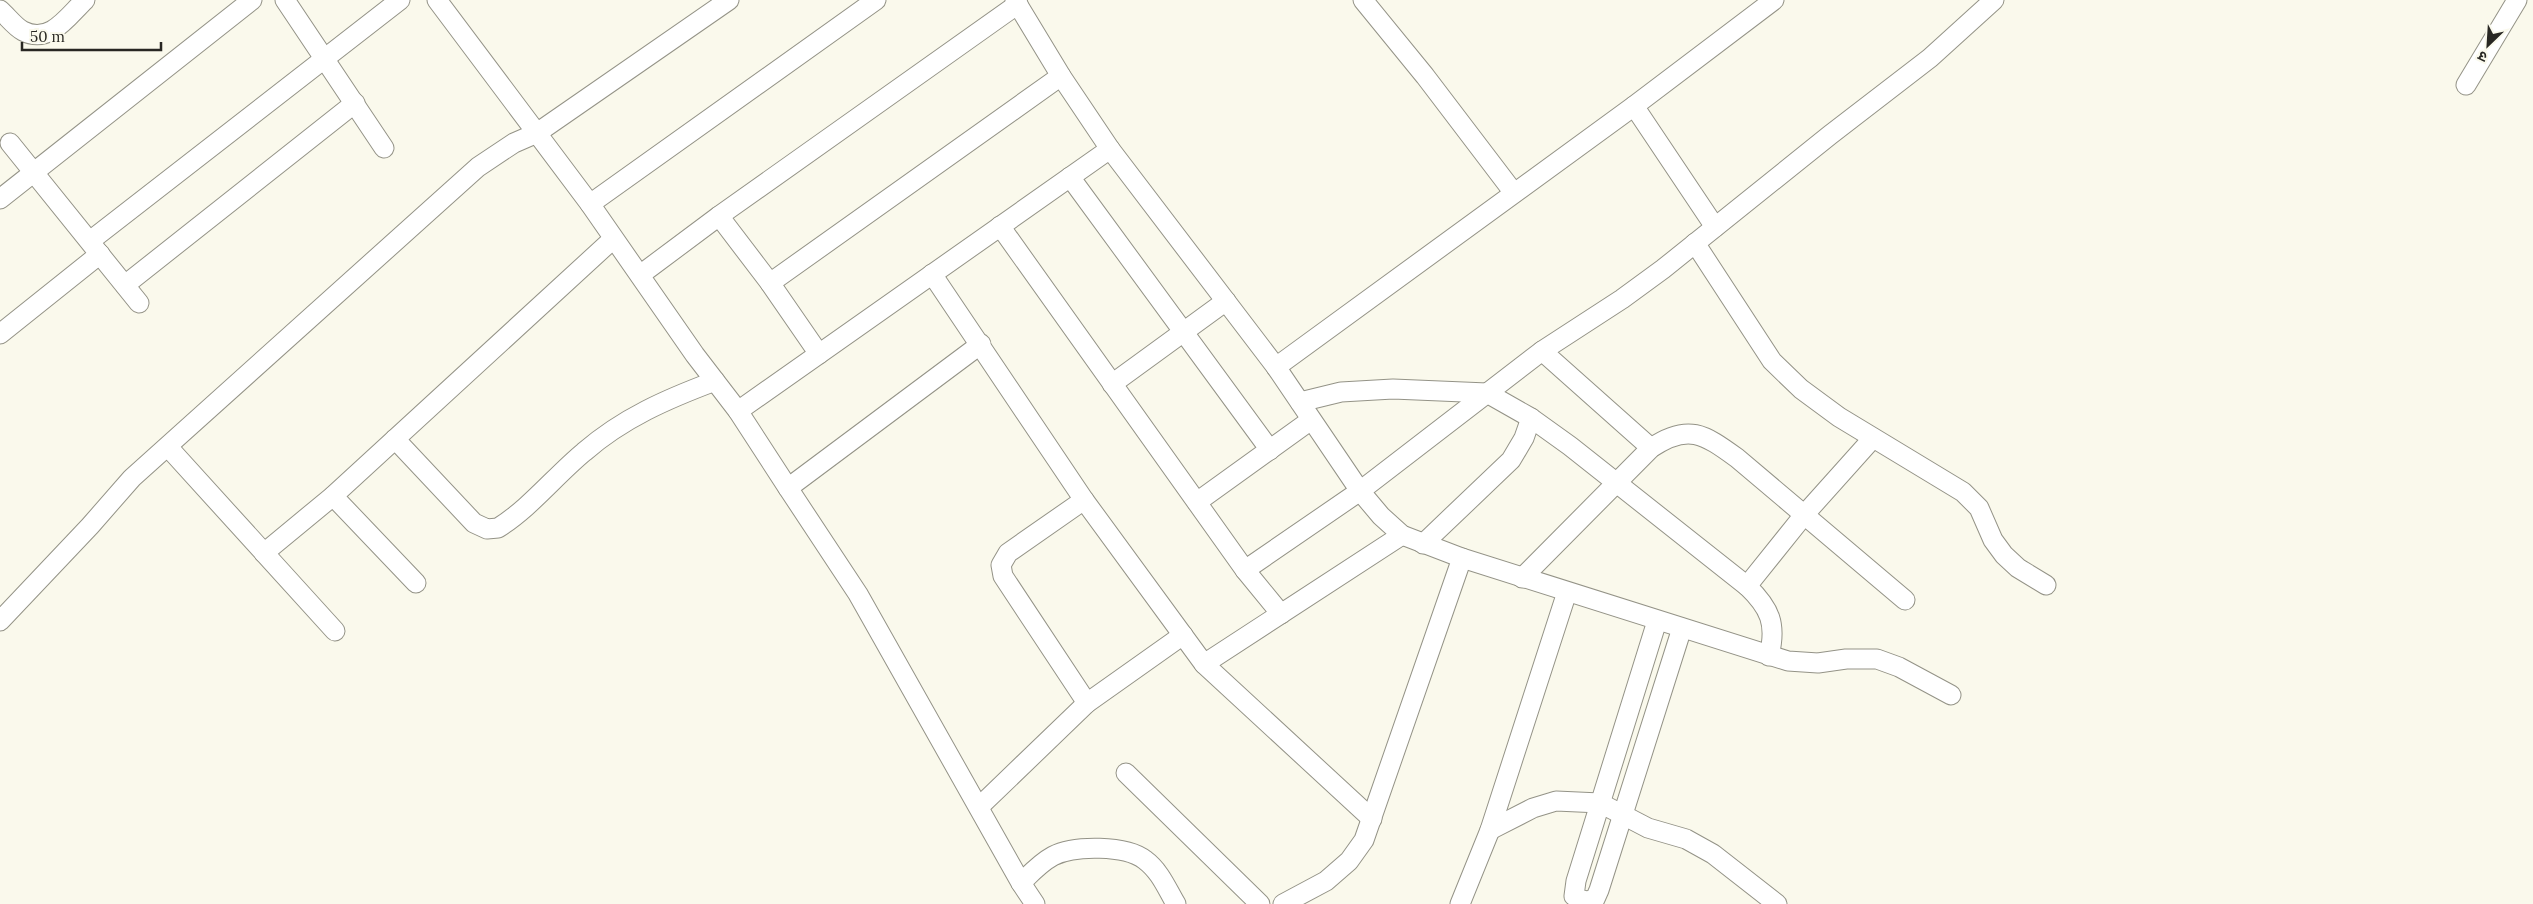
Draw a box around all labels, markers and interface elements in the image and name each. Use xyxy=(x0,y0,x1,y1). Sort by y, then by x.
scale bar xyxy=(22,20,161,52)
north arrow xyxy=(2463,20,2513,70)
text: 50 m xyxy=(30,27,65,46)
text: उ xyxy=(2474,47,2490,67)

